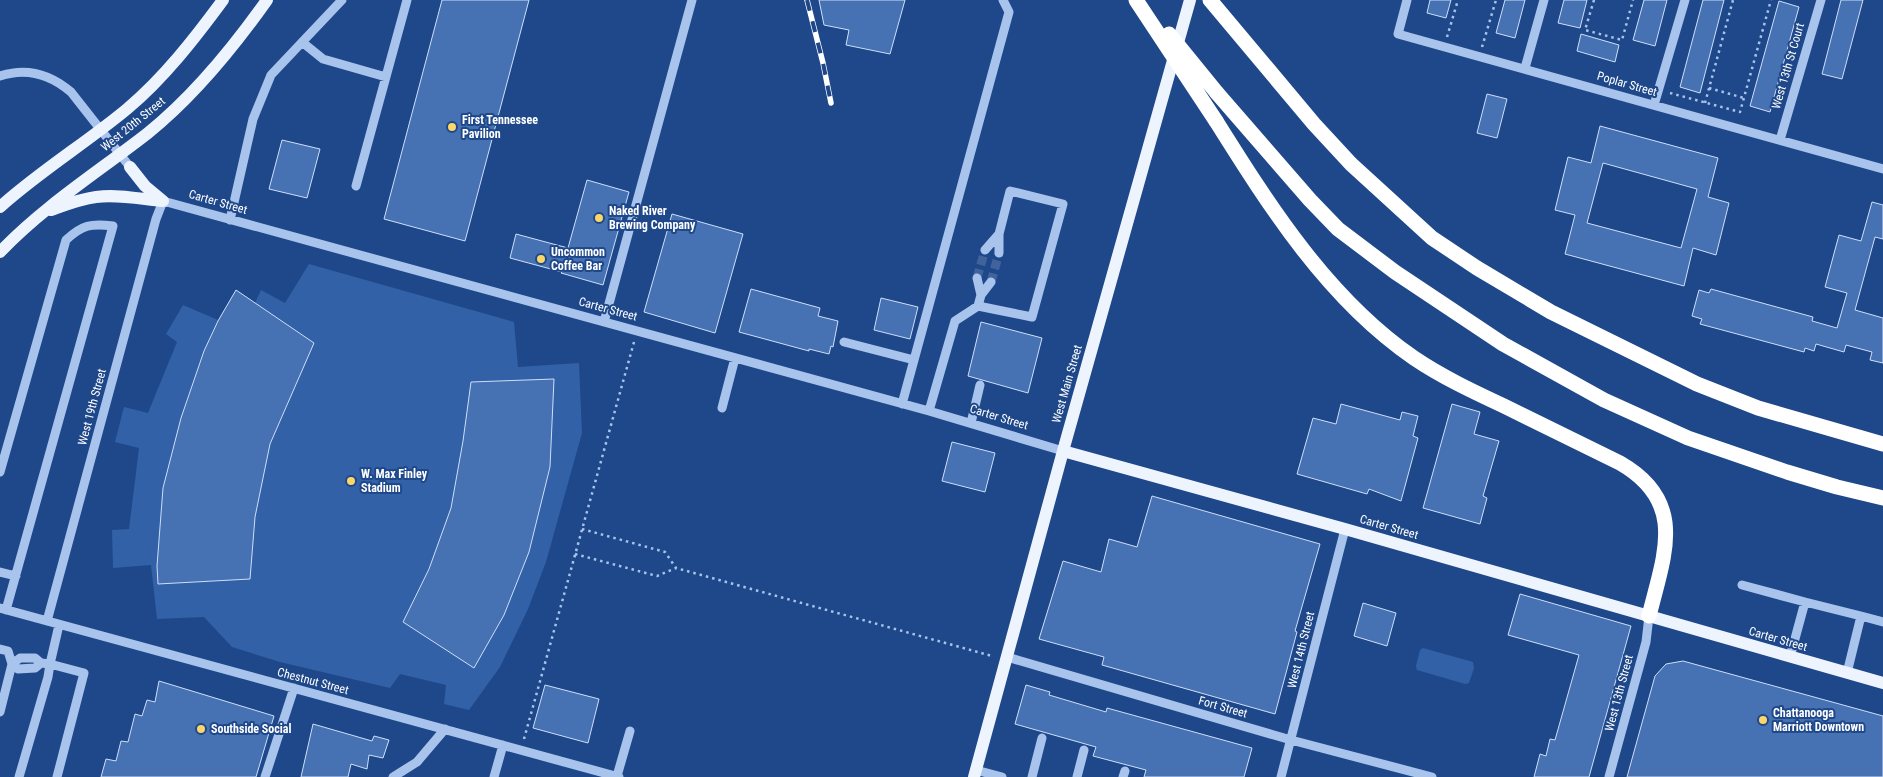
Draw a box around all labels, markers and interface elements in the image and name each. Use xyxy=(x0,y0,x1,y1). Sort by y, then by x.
street label: West 13th St Court xyxy=(1769,21,1807,111)
street label: Poplar Street xyxy=(1595,69,1659,99)
street label: West 20th Street xyxy=(98,94,168,154)
place label: First Tennessee Pavilion xyxy=(462,113,538,141)
marker: First Tennessee Pavilion xyxy=(446,121,458,133)
street label: Carter Street xyxy=(187,187,249,217)
place label: Naked River Brewing Company xyxy=(609,204,696,232)
marker: Naked River Brewing Company xyxy=(593,212,605,224)
place label: Uncommon Coffee Bar xyxy=(551,245,605,273)
marker: Uncommon Coffee Bar xyxy=(535,253,547,265)
street label: Carter Street xyxy=(577,294,639,324)
street label: West Main Street xyxy=(1049,343,1085,425)
street label: West 19th Street xyxy=(75,367,109,447)
street label: Carter Street xyxy=(968,402,1030,433)
place label: W. Max Finley Stadium xyxy=(361,467,428,495)
marker: W. Max Finley Stadium xyxy=(345,475,357,487)
street label: Carter Street xyxy=(1358,512,1420,542)
street label: West 14th Street xyxy=(1285,610,1317,690)
street label: Carter Street xyxy=(1747,624,1809,654)
street label: West 13th Street xyxy=(1602,653,1636,733)
street label: Chestnut Street xyxy=(276,665,351,697)
street label: Fort Street xyxy=(1197,693,1249,721)
place label: Chattanooga Marriott Downtown xyxy=(1773,706,1864,734)
marker: Chattanooga Marriott Downtown xyxy=(1757,714,1769,726)
place label: Southside Social xyxy=(211,722,292,736)
marker: Southside Social xyxy=(195,723,207,735)

